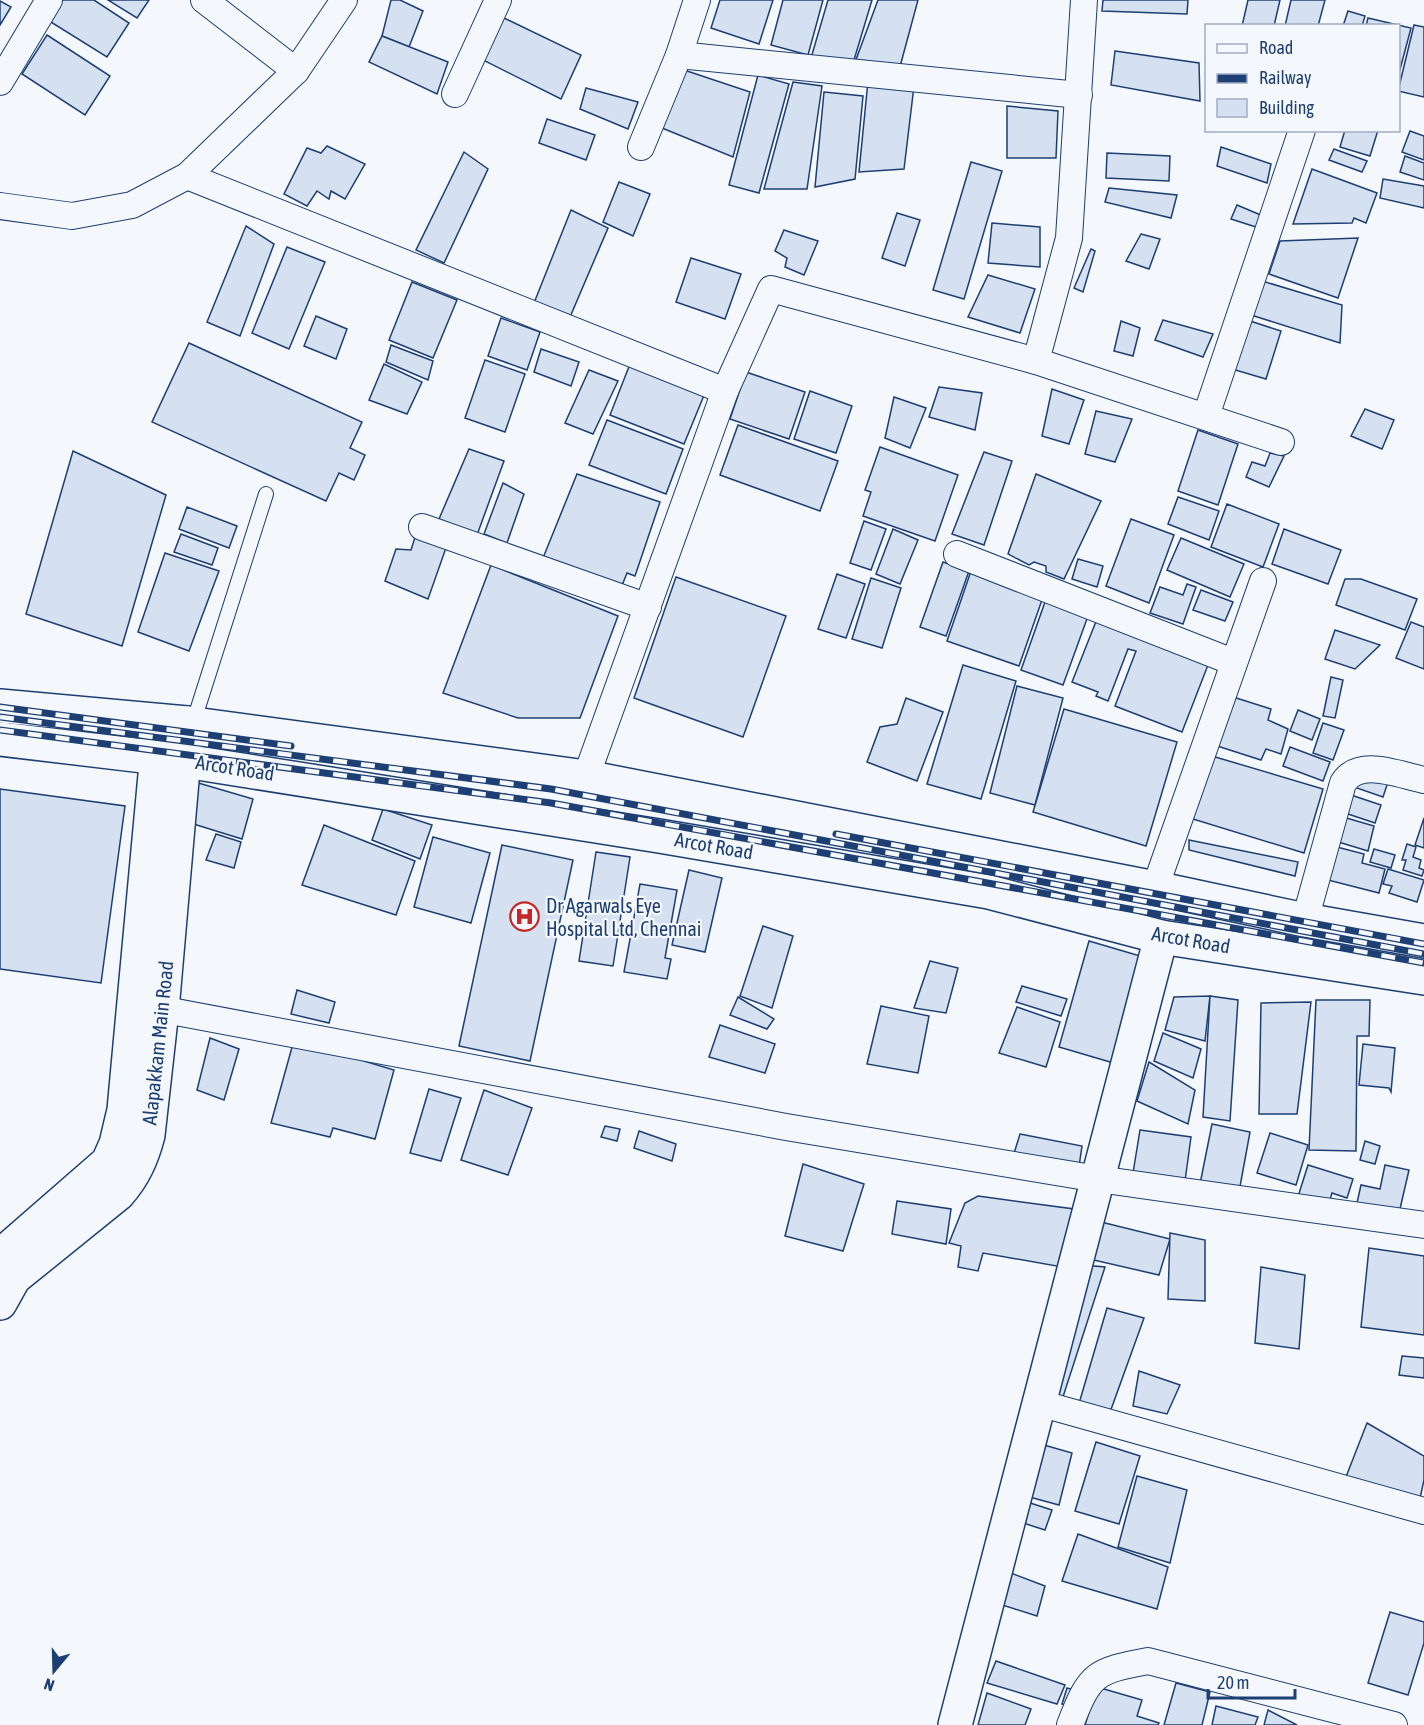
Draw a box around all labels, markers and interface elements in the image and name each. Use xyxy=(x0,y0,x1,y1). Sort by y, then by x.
legend xyxy=(1205,24,1400,132)
text: Road xyxy=(1259,37,1293,58)
text: Railway xyxy=(1259,67,1311,88)
text: Building xyxy=(1259,97,1314,118)
street label: Arcot Road xyxy=(194,750,276,785)
street label: Arcot Road xyxy=(673,827,755,864)
place label: Dr Agarwals Eye Hospital Ltd, Chennai xyxy=(546,894,701,940)
hospital icon: Dr Agarwals Eye Hospital Ltd, Chennai xyxy=(509,901,541,933)
street label: Arcot Road xyxy=(1150,921,1232,958)
street label: Alapakkam Main Road xyxy=(137,960,178,1126)
north arrow xyxy=(24,1641,84,1701)
scale bar xyxy=(1208,1662,1295,1700)
text: 20 m xyxy=(1217,1672,1249,1693)
text: N xyxy=(42,1675,57,1695)

